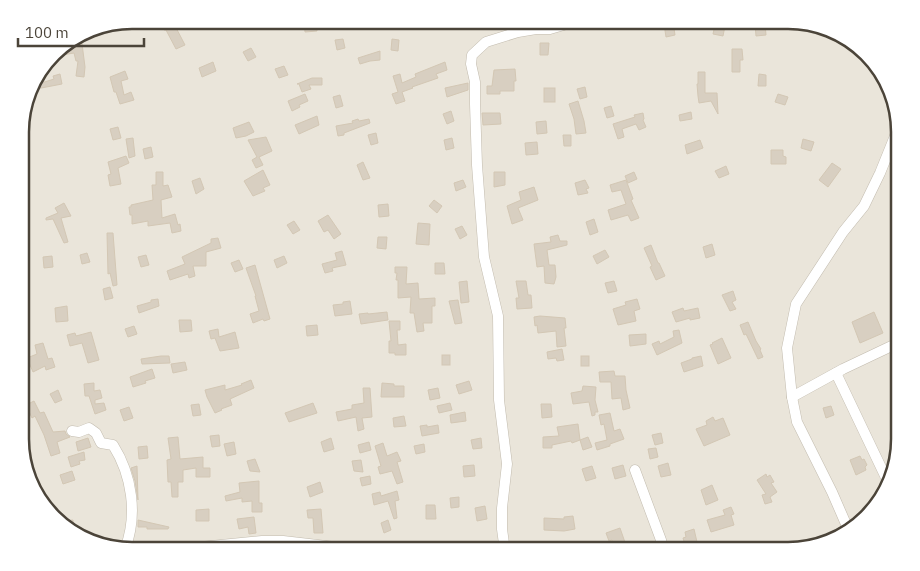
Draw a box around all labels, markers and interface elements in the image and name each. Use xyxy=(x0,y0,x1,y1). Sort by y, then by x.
scale bar xyxy=(18,15,144,47)
text: 100 m xyxy=(25,23,69,42)

